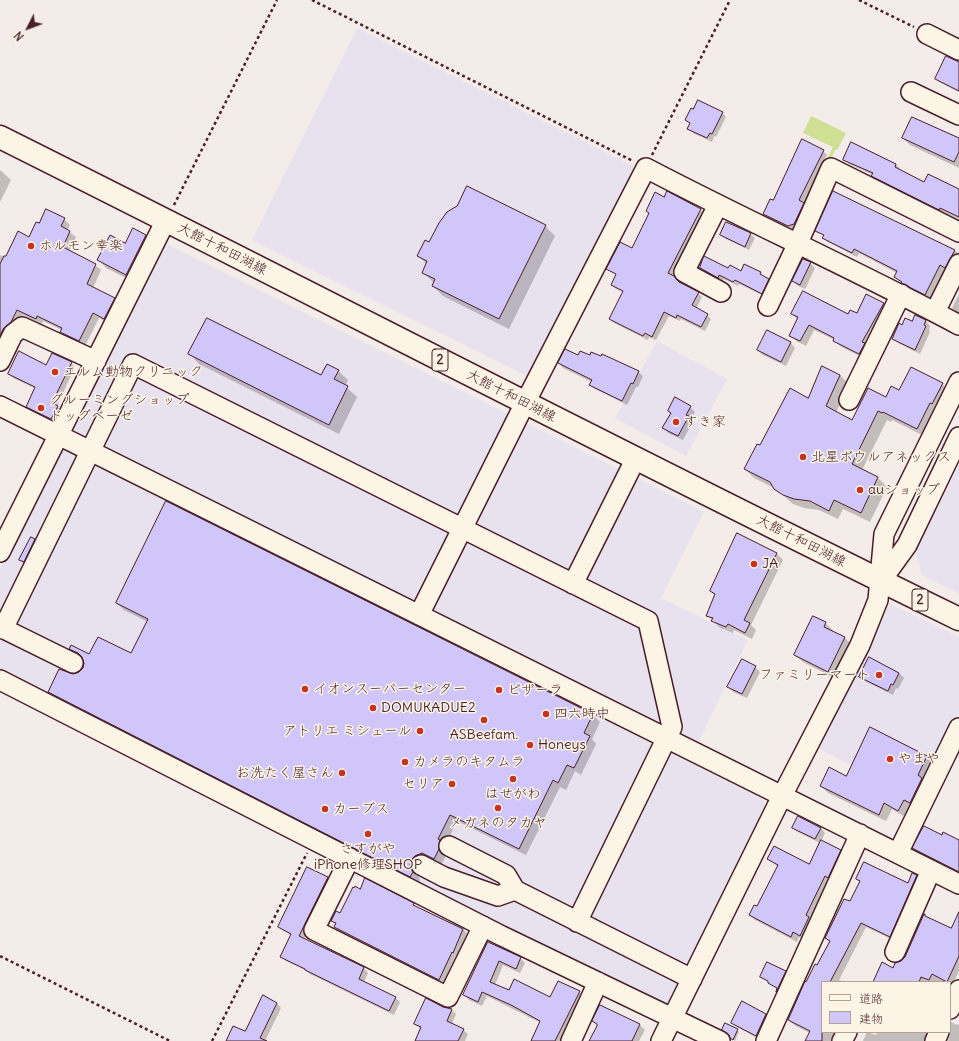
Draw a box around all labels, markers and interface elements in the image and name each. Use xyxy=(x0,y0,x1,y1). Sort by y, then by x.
north arrow xyxy=(8,8,48,48)
text: N xyxy=(11,29,27,44)
street label: 大館十和田湖線 xyxy=(175,219,269,279)
place label: ホルモン幸楽 xyxy=(39,238,123,254)
marker: ホルモン幸楽 xyxy=(26,241,36,251)
road number: 2 xyxy=(432,349,448,371)
place label: エルム動物クリニック xyxy=(63,364,203,380)
street label: 大館十和田湖線 xyxy=(464,366,558,426)
marker: エルム動物クリニック xyxy=(50,367,60,377)
place label: グルーミングショップ ドッグベーゼ xyxy=(49,392,190,424)
marker: グルーミングショップ ドッグベーゼ xyxy=(36,403,46,413)
place label: すき家 xyxy=(684,414,726,430)
marker: すき家 xyxy=(671,417,681,427)
place label: 北星ボウルアネックス xyxy=(811,449,951,465)
marker: 北星ボウルアネックス xyxy=(798,452,808,462)
place label: auショップ xyxy=(868,482,940,498)
marker: auショップ xyxy=(855,485,865,495)
street label: 大館十和田湖線 xyxy=(754,511,848,571)
place label: JA xyxy=(762,556,778,572)
marker: JA xyxy=(749,559,759,569)
road number: 2 xyxy=(912,589,928,611)
place label: ファミリーマート xyxy=(759,667,871,683)
marker: ファミリーマート xyxy=(874,670,884,680)
place label: イオンスーパーセンター xyxy=(313,681,466,697)
place label: ピザーラ xyxy=(507,682,563,698)
marker: イオンスーパーセンター xyxy=(300,684,310,694)
marker: ピザーラ xyxy=(494,685,504,695)
place label: DOMUKADUE2 xyxy=(381,700,476,716)
marker: DOMUKADUE2 xyxy=(368,703,378,713)
place label: 四六時中 xyxy=(554,706,610,722)
marker: 四六時中 xyxy=(541,709,551,719)
marker: ASBeefam. xyxy=(479,715,489,725)
place label: アトリエ ミシェール xyxy=(283,723,412,739)
marker: アトリエ ミシェール xyxy=(415,726,425,736)
place label: ASBeefam. xyxy=(450,727,518,743)
place label: Honeys xyxy=(538,737,586,753)
marker: Honeys xyxy=(525,740,535,750)
place label: やまや xyxy=(898,751,940,767)
place label: カメラのキタムラ xyxy=(413,754,525,770)
marker: やまや xyxy=(885,754,895,764)
marker: カメラのキタムラ xyxy=(400,757,410,767)
place label: お洗たく屋さん xyxy=(236,765,334,781)
marker: お洗たく屋さん xyxy=(337,768,347,778)
marker: はせがわ xyxy=(508,774,518,784)
place label: セリア xyxy=(402,776,444,792)
marker: セリア xyxy=(447,779,457,789)
place label: はせがわ xyxy=(485,786,541,802)
place label: カーブス xyxy=(333,801,389,817)
marker: メガネのタカヤ xyxy=(493,803,503,813)
marker: カーブス xyxy=(320,804,330,814)
place label: メガネのタカヤ xyxy=(449,815,547,831)
marker: さすがや iPhone修理SHOP xyxy=(363,829,373,839)
place label: さすがや iPhone修理SHOP xyxy=(314,841,422,874)
legend xyxy=(821,981,951,1033)
text: 道路 xyxy=(859,991,883,1006)
text: 建物 xyxy=(859,1011,883,1026)

